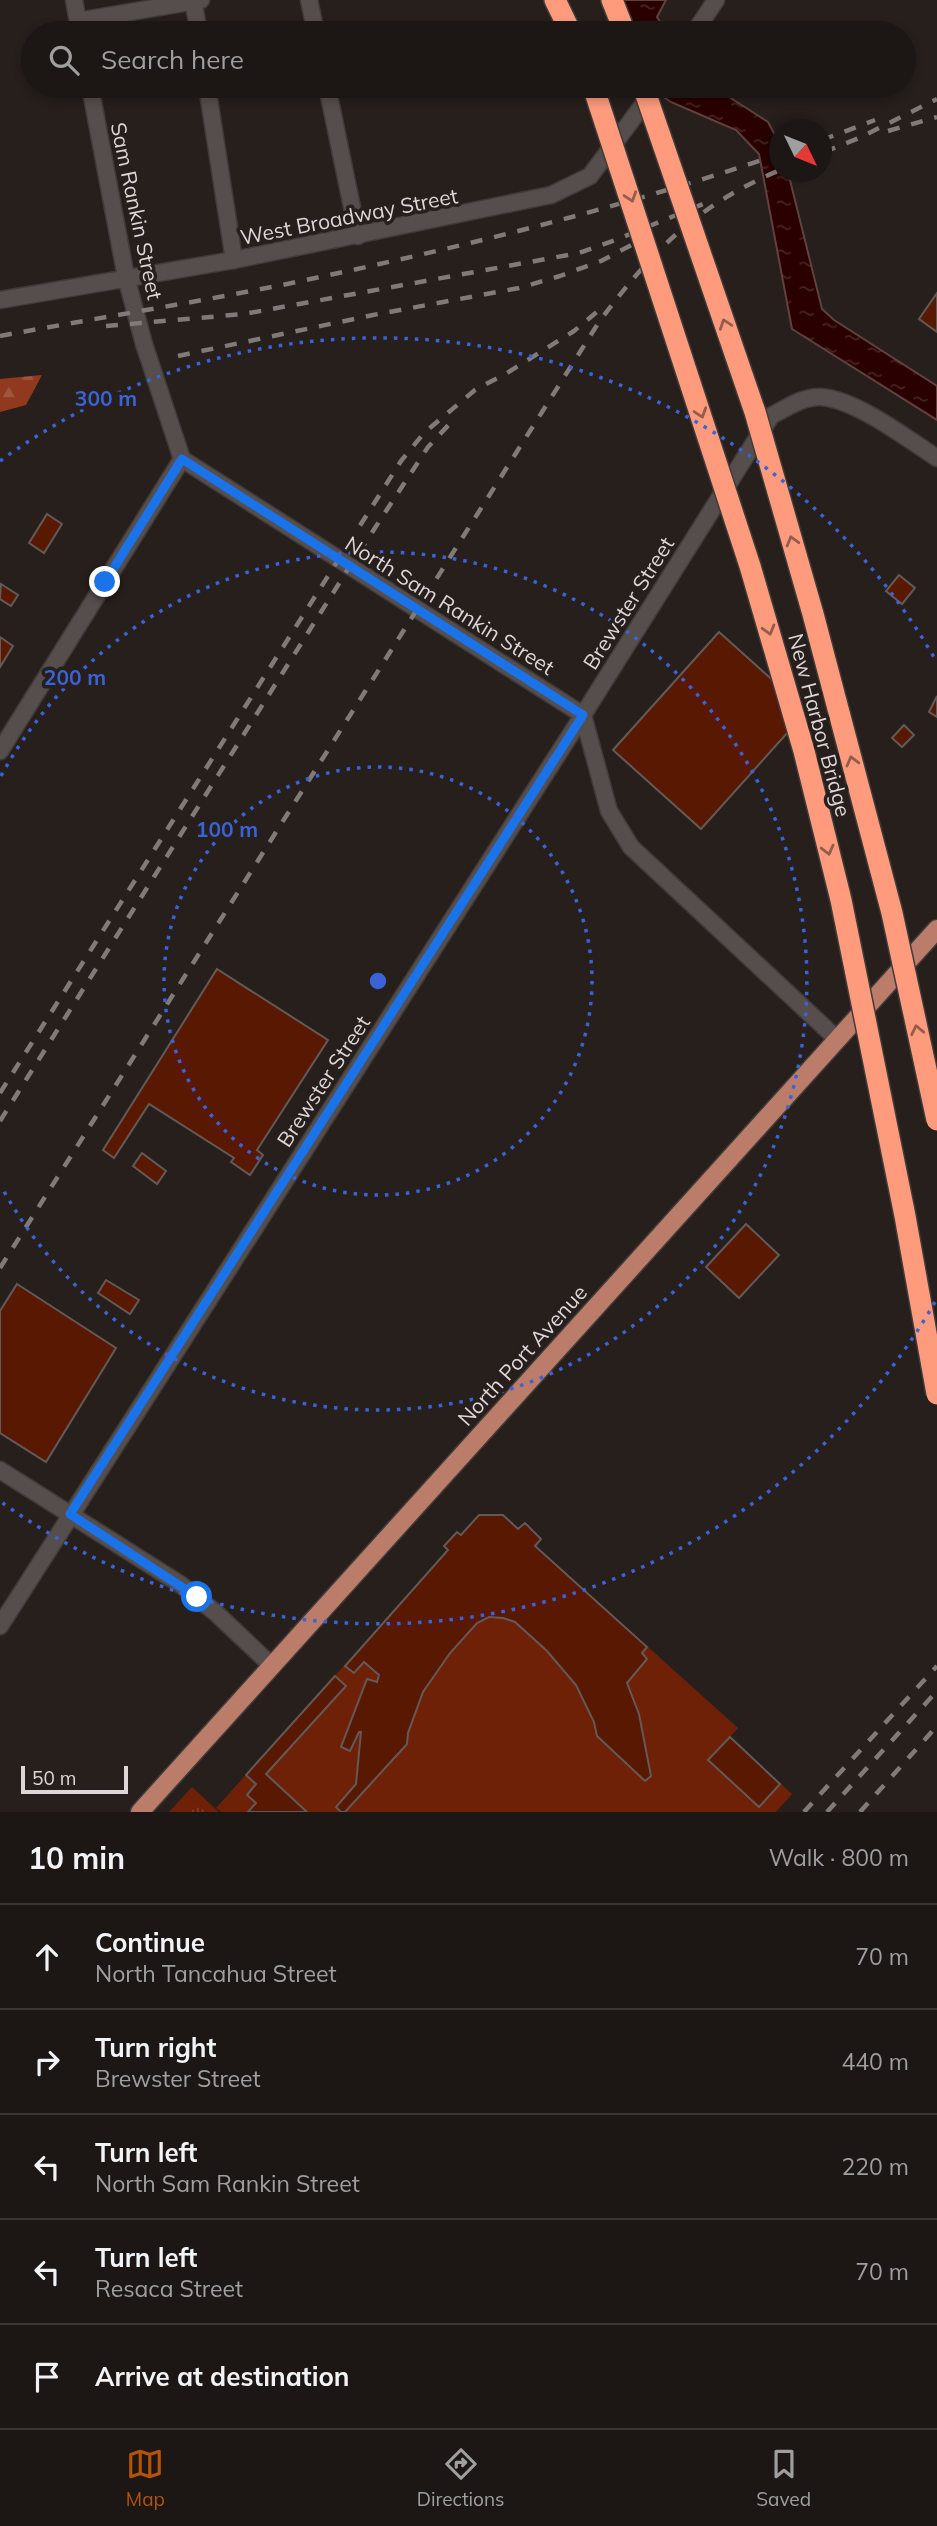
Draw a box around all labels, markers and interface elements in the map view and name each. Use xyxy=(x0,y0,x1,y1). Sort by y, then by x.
search box xyxy=(21,21,916,98)
icon: search xyxy=(45,41,83,79)
text: Search here xyxy=(101,43,244,76)
north arrow xyxy=(769,119,832,182)
street label: Sam Rankin Street xyxy=(106,120,168,302)
street label: West Broadway Street xyxy=(238,182,460,250)
one-way arrow xyxy=(623,190,637,202)
one-way arrow xyxy=(719,319,733,331)
text: 300 m xyxy=(75,385,137,411)
one-way arrow xyxy=(693,407,707,419)
street label: North Sam Rankin Street xyxy=(341,530,559,680)
street label: Brewster Street xyxy=(577,532,679,674)
one-way arrow xyxy=(786,536,801,548)
route end xyxy=(89,566,120,597)
one-way arrow xyxy=(761,624,775,636)
street label: New Harbor Bridge xyxy=(783,631,857,819)
text: 200 m xyxy=(44,664,106,690)
one-way arrow xyxy=(846,755,860,767)
text: 100 m xyxy=(196,816,258,842)
one-way arrow xyxy=(820,844,834,856)
centre of rings xyxy=(366,969,390,993)
street label: Brewster Street xyxy=(271,1010,375,1152)
one-way arrow xyxy=(911,1024,926,1036)
street label: North Port Avenue xyxy=(452,1279,592,1431)
route start xyxy=(181,1581,212,1612)
scale bar xyxy=(21,1763,128,1795)
text: 50 m xyxy=(32,1766,76,1790)
text: 10 min xyxy=(28,1839,125,1877)
text: Walk · 800 m xyxy=(769,1843,909,1872)
text: Continue xyxy=(95,1926,205,1959)
icon: ahead xyxy=(28,1938,66,1976)
text: 70 m xyxy=(855,1942,909,1971)
text: North Tancahua Street xyxy=(95,1959,336,1988)
text: Turn right xyxy=(95,2031,216,2064)
icon: right xyxy=(28,2043,66,2081)
text: 440 m xyxy=(841,2047,909,2076)
text: Brewster Street xyxy=(95,2064,261,2093)
text: Turn left xyxy=(95,2136,197,2169)
icon: left xyxy=(28,2148,66,2186)
text: 220 m xyxy=(841,2152,909,2181)
text: North Sam Rankin Street xyxy=(95,2169,360,2198)
text: Turn left xyxy=(95,2241,197,2274)
icon: left xyxy=(28,2253,66,2291)
text: 70 m xyxy=(855,2257,909,2286)
text: Resaca Street xyxy=(95,2274,243,2303)
icon: arrive xyxy=(28,2358,66,2396)
text: Arrive at destination xyxy=(95,2360,350,2393)
tab: Map xyxy=(126,2445,165,2511)
tab: Directions xyxy=(417,2445,505,2511)
tab: Saved xyxy=(756,2445,811,2511)

